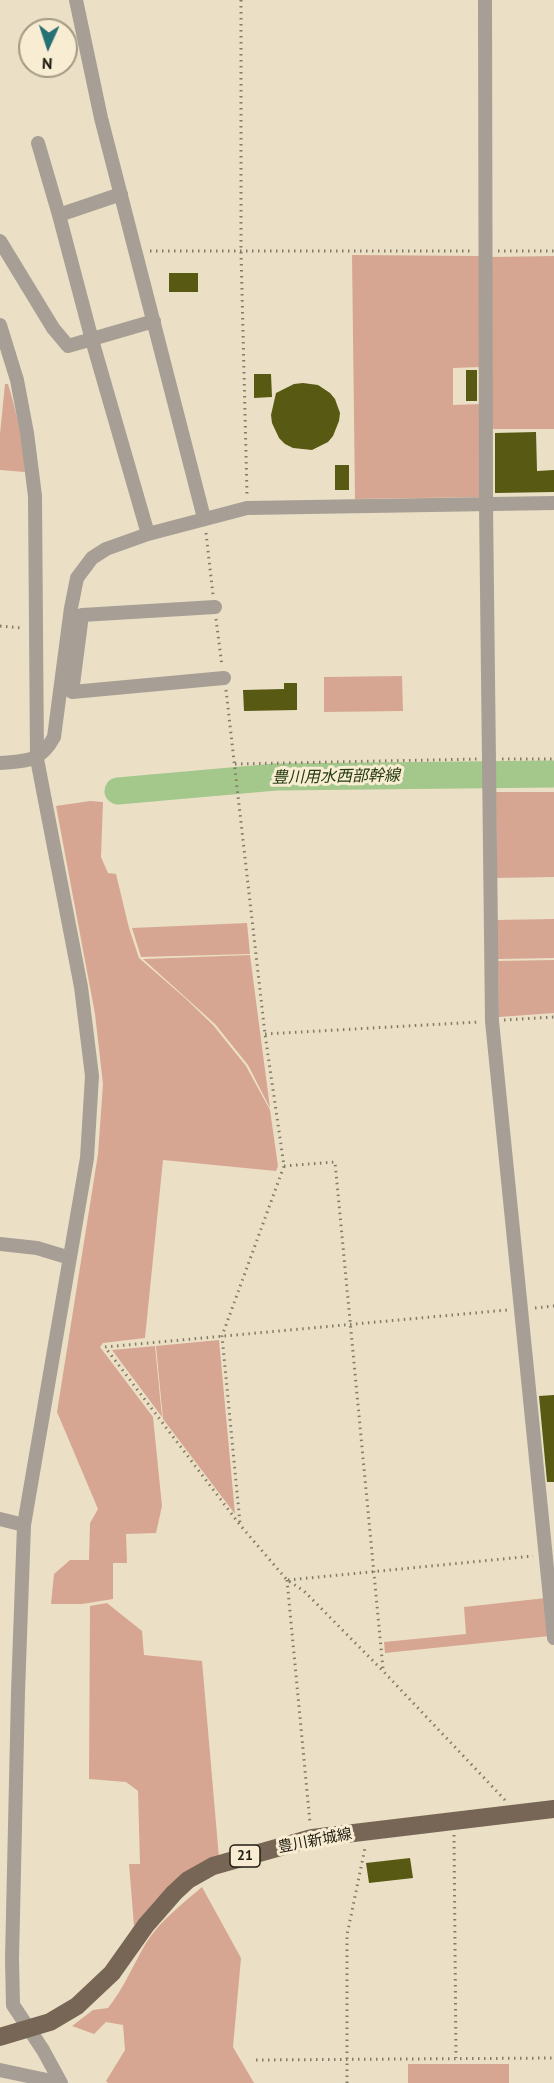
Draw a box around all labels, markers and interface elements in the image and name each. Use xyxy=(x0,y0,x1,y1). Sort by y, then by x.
north arrow xyxy=(18,18,78,78)
text: N xyxy=(41,54,53,74)
water label: 豊川用水西部幹線 xyxy=(272,766,400,788)
street label: 豊川新城線 xyxy=(276,1825,354,1857)
road number: 21 xyxy=(230,1845,260,1867)

